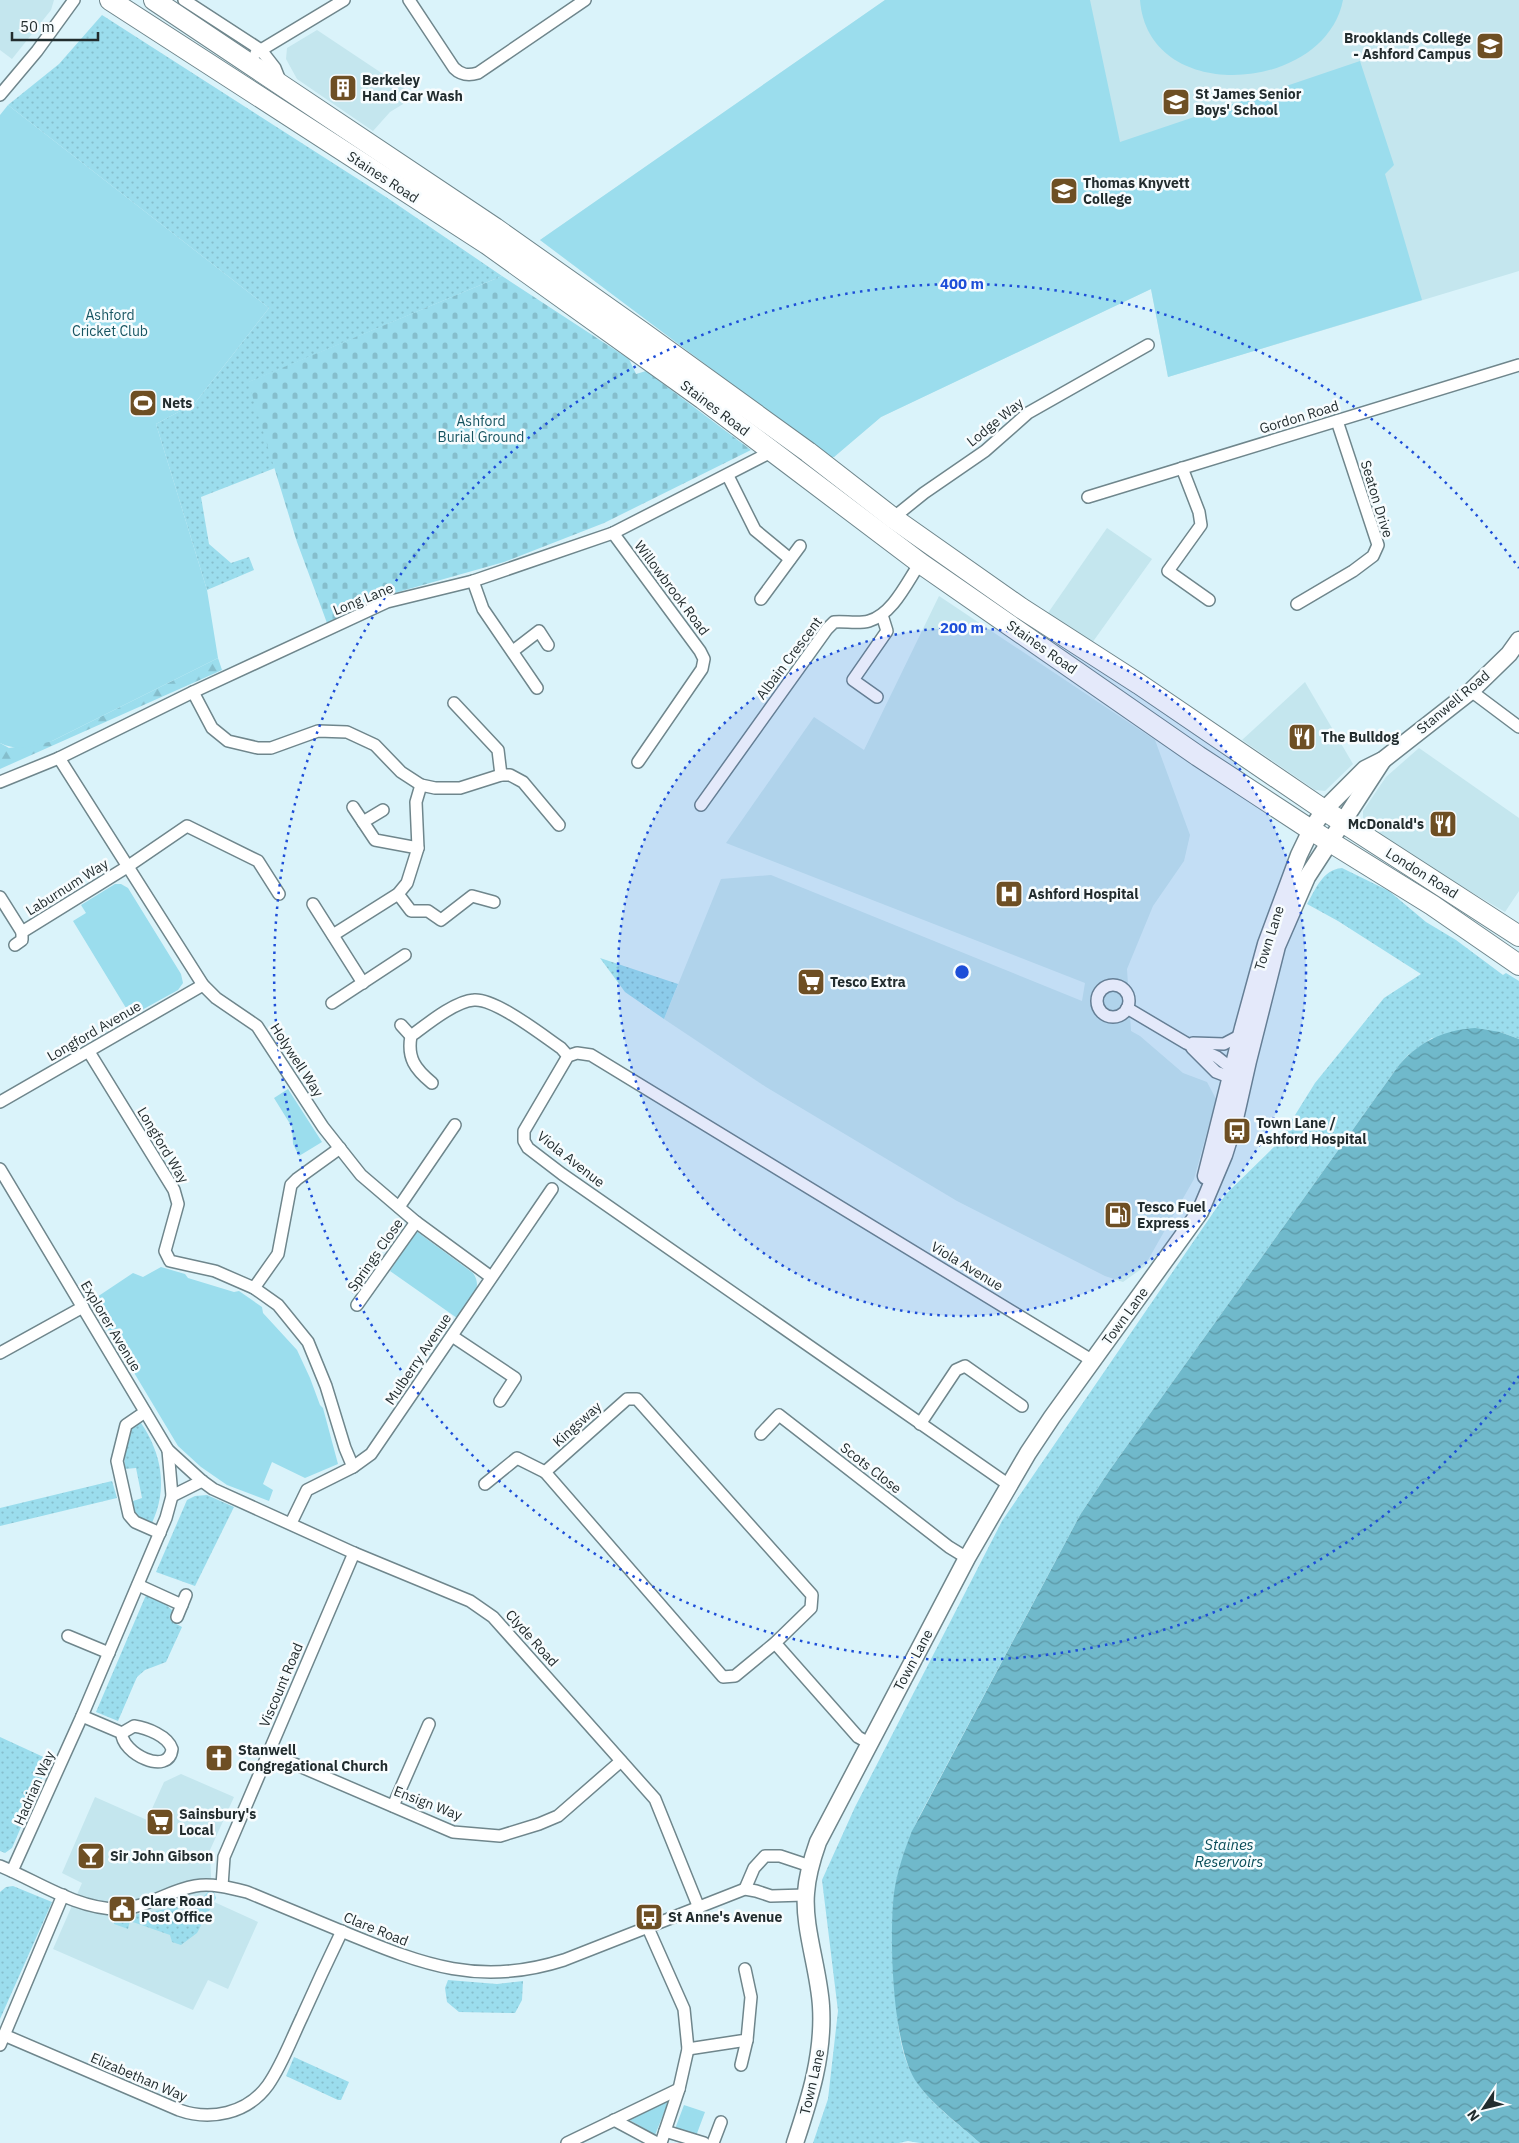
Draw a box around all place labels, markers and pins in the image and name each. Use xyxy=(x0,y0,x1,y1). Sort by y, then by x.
place label: Brooklands College - Ashford Campus xyxy=(1344,29,1471,63)
school or university icon: Brooklands College - Ashford Campus xyxy=(1475,31,1505,61)
place label: Berkeley Hand Car Wash xyxy=(362,71,463,105)
building icon: Berkeley Hand Car Wash xyxy=(328,73,358,103)
place label: St James Senior Boys' School xyxy=(1195,85,1302,119)
school or university icon: St James Senior Boys' School xyxy=(1161,87,1191,117)
place label: Thomas Knyvett College xyxy=(1083,174,1190,208)
school or university icon: Thomas Knyvett College xyxy=(1049,176,1079,206)
sports icon: Nets xyxy=(128,388,158,418)
place label: Nets xyxy=(162,394,192,412)
restaurant icon: The Bulldog xyxy=(1287,722,1317,752)
place label: The Bulldog xyxy=(1321,728,1399,746)
restaurant icon: McDonald's xyxy=(1428,809,1458,839)
place label: McDonald's xyxy=(1348,815,1424,833)
hospital icon: Ashford Hospital xyxy=(994,879,1024,909)
place label: Ashford Hospital xyxy=(1028,885,1138,903)
centre of rings xyxy=(953,963,971,981)
supermarket icon: Tesco Extra xyxy=(796,967,826,997)
place label: Tesco Extra xyxy=(830,973,906,991)
place label: Town Lane / Ashford Hospital xyxy=(1256,1114,1366,1148)
bus stop icon: Town Lane / Ashford Hospital xyxy=(1222,1116,1252,1146)
place label: Tesco Fuel Express xyxy=(1137,1198,1206,1232)
fuel station icon: Tesco Fuel Express xyxy=(1103,1200,1133,1230)
place label: Stanwell Congregational Church xyxy=(238,1741,388,1775)
church icon: Stanwell Congregational Church xyxy=(204,1743,234,1773)
place label: Sainsbury's Local xyxy=(179,1805,256,1839)
supermarket icon: Sainsbury's Local xyxy=(145,1807,175,1837)
bar icon: Sir John Gibson xyxy=(76,1841,106,1871)
place label: Sir John Gibson xyxy=(110,1847,213,1865)
place label: Clare Road Post Office xyxy=(141,1892,213,1926)
public building icon: Clare Road Post Office xyxy=(107,1894,137,1924)
bus stop icon: St Anne's Avenue xyxy=(634,1902,664,1932)
place label: St Anne's Avenue xyxy=(668,1908,782,1926)

